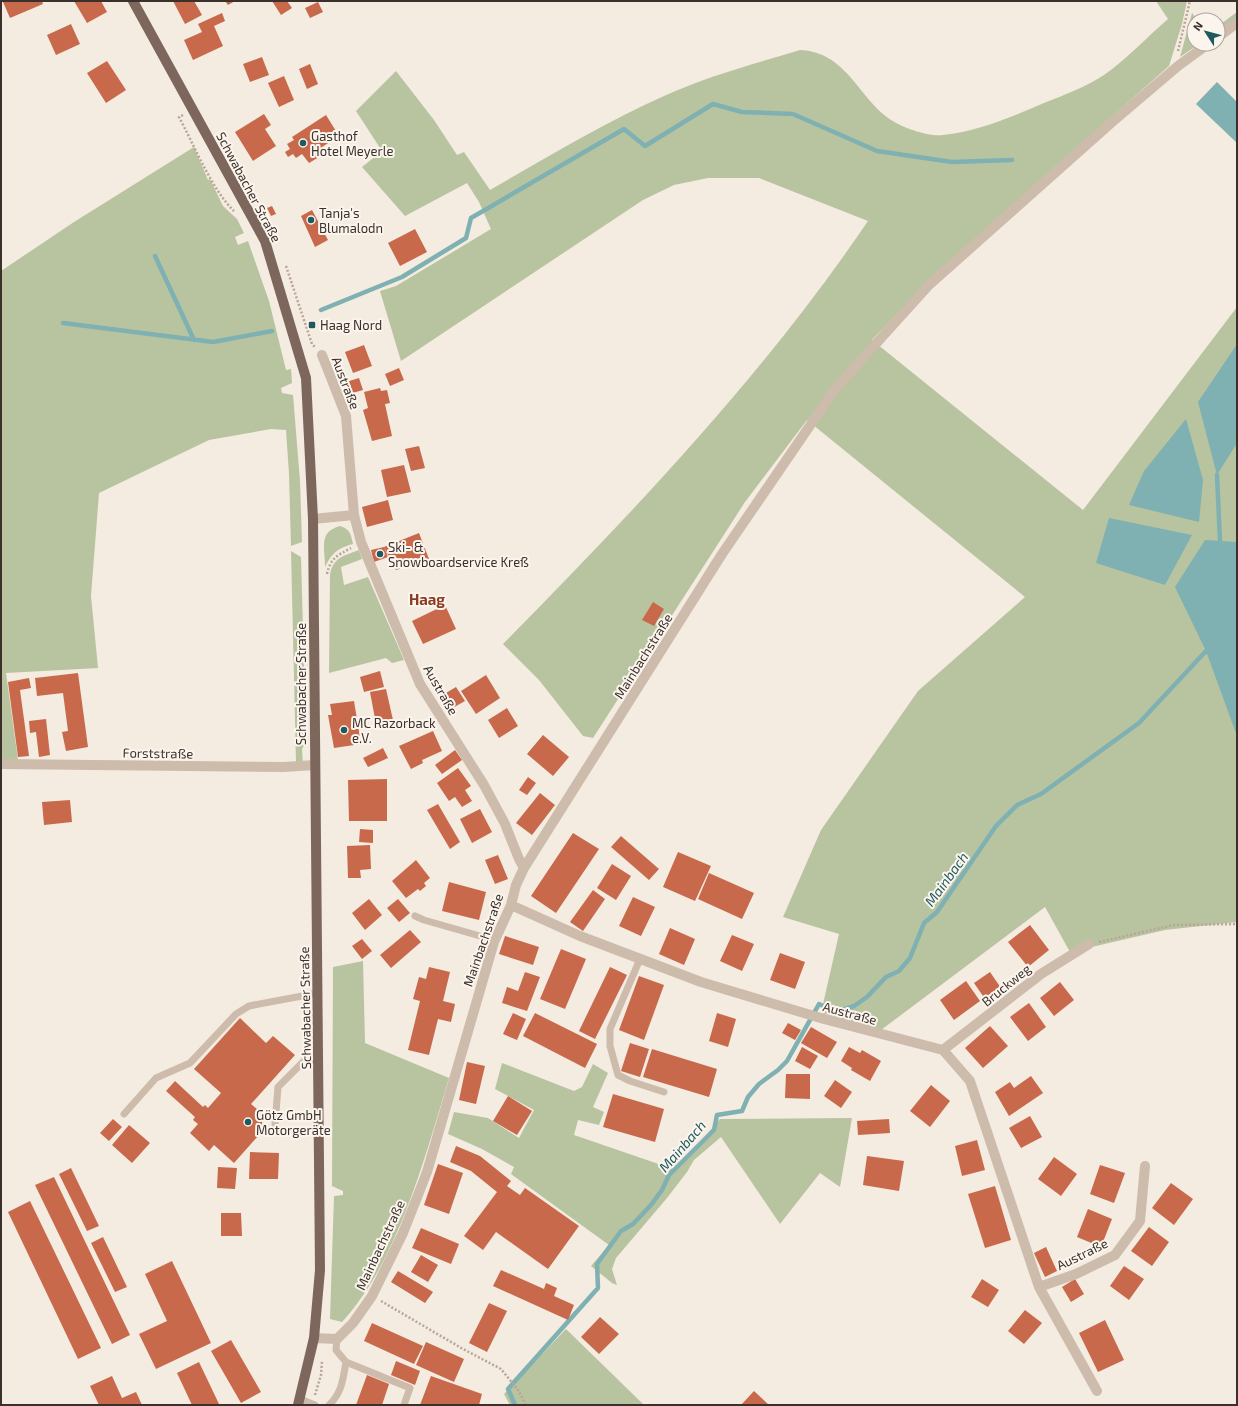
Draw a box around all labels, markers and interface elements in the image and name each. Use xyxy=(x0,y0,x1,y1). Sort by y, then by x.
north arrow xyxy=(1186,12,1226,52)
text: N xyxy=(1190,19,1205,33)
place label: Gasthof Hotel Meyerle xyxy=(311,128,394,159)
street label: Schwabacher Straße xyxy=(213,129,285,245)
marker: Gasthof Hotel Meyerle xyxy=(298,138,308,148)
place label: Tanja's Blumalodn xyxy=(319,205,383,236)
marker: Tanja's Blumalodn xyxy=(306,215,316,225)
place label: Haag Nord xyxy=(320,317,382,333)
marker: Haag Nord xyxy=(307,320,317,330)
street label: Austraße xyxy=(329,354,363,412)
place label: Ski- & Snowboardservice Kreß xyxy=(388,539,529,570)
marker: Ski- & Snowboardservice Kreß xyxy=(375,549,385,559)
district label: Haag xyxy=(409,590,445,608)
street label: Mainbachstraße xyxy=(610,610,676,702)
street label: Schwabacher Straße xyxy=(293,623,309,745)
street label: Austraße xyxy=(420,662,462,718)
place label: MC Razorback e.V. xyxy=(352,715,436,746)
marker: MC Razorback e.V. xyxy=(339,725,349,735)
street label: Forststraße xyxy=(123,744,193,762)
water label: Mainbach xyxy=(921,849,971,909)
street label: Mainbachstraße xyxy=(460,891,506,989)
street label: Schwabacher Straße xyxy=(296,947,314,1069)
street label: Bruckweg xyxy=(978,960,1034,1010)
street label: Austraße xyxy=(821,998,879,1028)
place label: Götz GmbH Motorgeräte xyxy=(256,1107,331,1138)
marker: Götz GmbH Motorgeräte xyxy=(243,1117,253,1127)
water label: Mainbach xyxy=(655,1117,709,1175)
street label: Mainbachstraße xyxy=(352,1197,408,1293)
street label: Austraße xyxy=(1054,1235,1110,1273)

